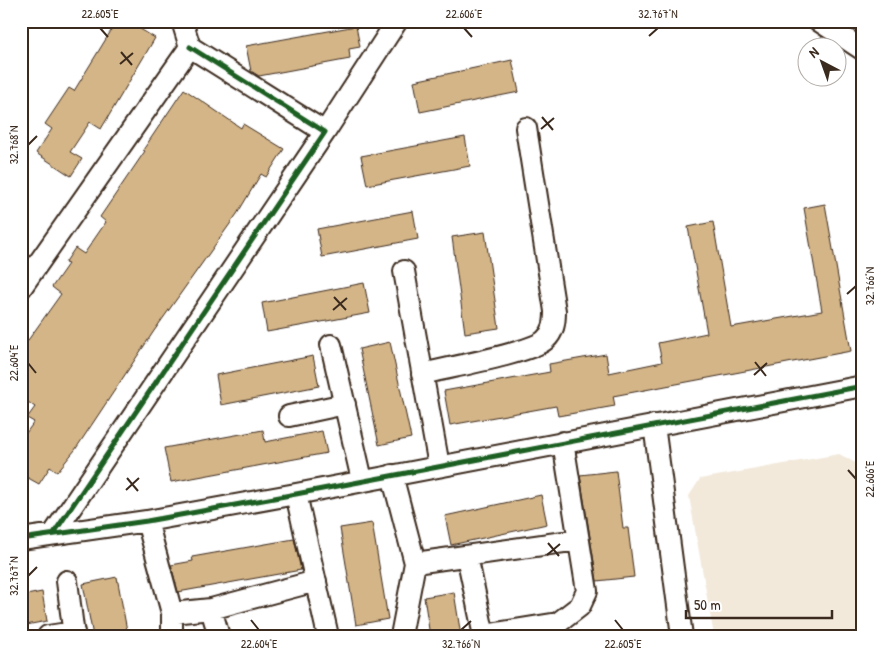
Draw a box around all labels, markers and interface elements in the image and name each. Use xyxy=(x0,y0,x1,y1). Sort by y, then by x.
text: 22.605°E xyxy=(81,5,119,22)
text: 22.606°E xyxy=(446,5,483,22)
text: 32.767°N xyxy=(638,5,678,22)
north arrow xyxy=(796,38,846,88)
text: N xyxy=(804,42,823,61)
text: 32.768°N xyxy=(5,126,22,164)
text: 32.766°N xyxy=(861,267,878,305)
text: 22.604°E xyxy=(5,344,22,381)
text: 22.606°E xyxy=(861,460,878,497)
text: 32.767°N xyxy=(5,556,22,596)
scale bar xyxy=(686,587,833,619)
text: 50 m xyxy=(694,594,721,615)
text: 22.604°E xyxy=(241,635,278,652)
text: 32.766°N xyxy=(442,635,480,652)
text: 22.605°E xyxy=(604,635,642,652)

